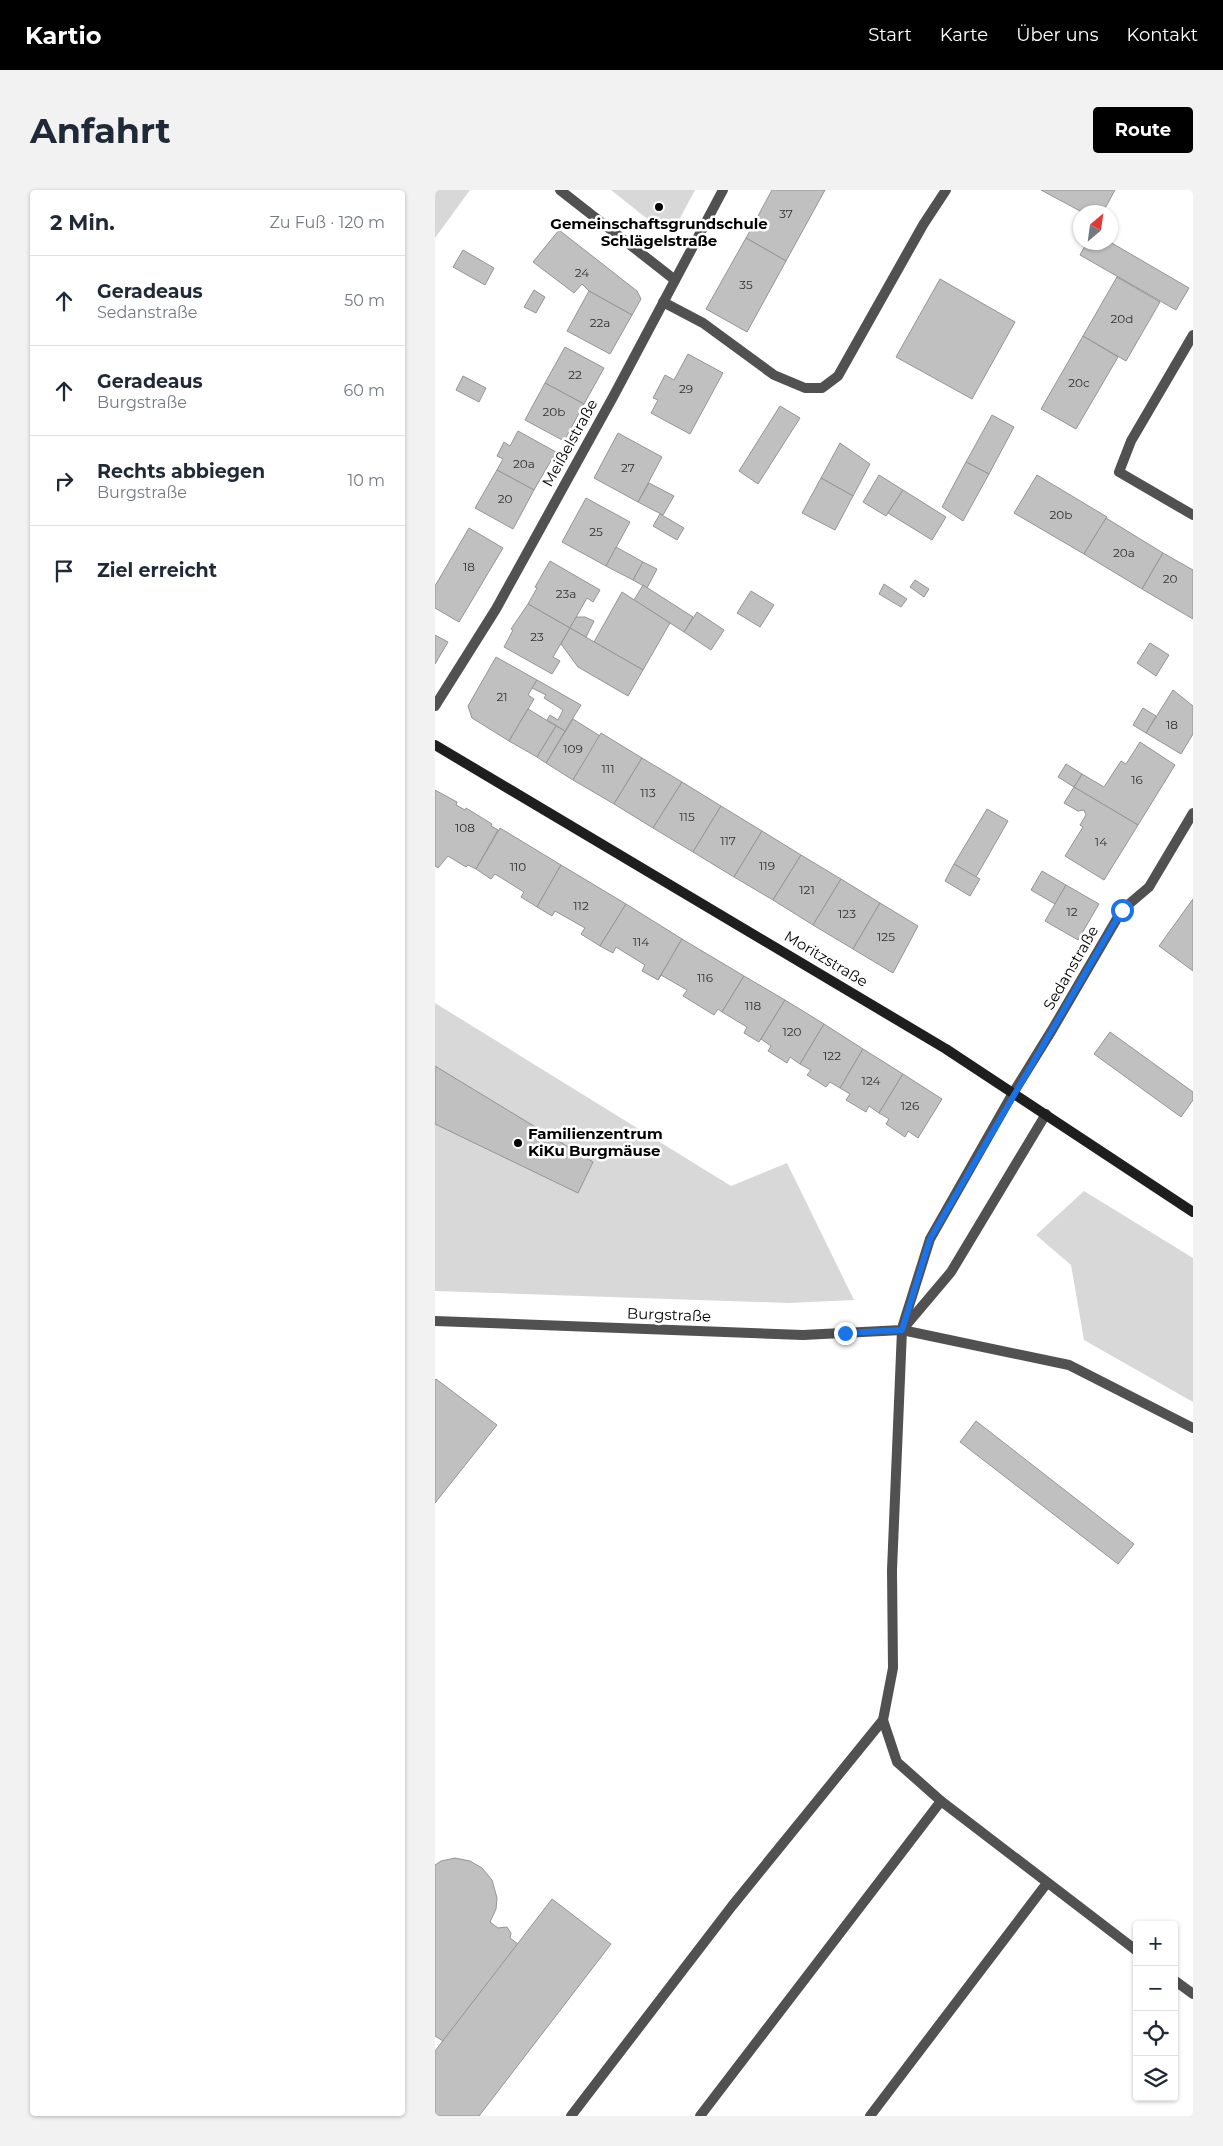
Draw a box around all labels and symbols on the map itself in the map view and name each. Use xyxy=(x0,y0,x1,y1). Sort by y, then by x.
marker: Gemeinschaftsgrundschule Schlägelstraße xyxy=(653,201,665,213)
north arrow xyxy=(1073,205,1118,250)
house number: 37 xyxy=(779,206,793,221)
place label: Gemeinschaftsgrundschule Schlägelstraße xyxy=(550,214,768,250)
house number: 24 xyxy=(575,265,589,280)
house number: 35 xyxy=(739,277,753,292)
house number: 20d xyxy=(1111,311,1133,326)
house number: 22a xyxy=(590,315,610,330)
house number: 22 xyxy=(568,367,582,382)
house number: 20c xyxy=(1068,375,1090,390)
house number: 29 xyxy=(679,381,693,396)
street label: Meißelstraße xyxy=(538,396,601,490)
house number: 20b xyxy=(543,404,565,419)
house number: 20a xyxy=(513,456,535,471)
house number: 27 xyxy=(621,460,635,475)
house number: 20 xyxy=(498,491,512,506)
house number: 20b xyxy=(1050,507,1072,522)
house number: 25 xyxy=(589,524,603,539)
house number: 20a xyxy=(1113,545,1135,560)
house number: 18 xyxy=(463,559,475,574)
house number: 20 xyxy=(1163,571,1177,586)
house number: 23a xyxy=(556,586,576,601)
house number: 23 xyxy=(530,629,544,644)
house number: 21 xyxy=(496,689,508,704)
house number: 18 xyxy=(1166,717,1178,732)
house number: 109 xyxy=(563,741,583,756)
house number: 111 xyxy=(602,761,615,776)
house number: 16 xyxy=(1131,772,1143,787)
house number: 113 xyxy=(640,785,656,800)
house number: 115 xyxy=(679,809,695,824)
house number: 108 xyxy=(455,820,475,835)
house number: 117 xyxy=(720,833,736,848)
house number: 14 xyxy=(1095,834,1107,849)
house number: 119 xyxy=(759,858,775,873)
house number: 110 xyxy=(510,859,526,874)
house number: 121 xyxy=(799,882,815,897)
house number: 112 xyxy=(573,898,589,913)
route start xyxy=(1111,899,1134,922)
house number: 12 xyxy=(1066,904,1078,919)
house number: 123 xyxy=(838,906,856,921)
street label: Sedanstraße xyxy=(1039,922,1102,1013)
street label: Moritzstraße xyxy=(781,926,871,991)
house number: 125 xyxy=(877,929,895,944)
house number: 114 xyxy=(633,934,649,949)
house number: 116 xyxy=(697,970,713,985)
house number: 118 xyxy=(745,998,762,1013)
house number: 120 xyxy=(782,1024,802,1039)
house number: 122 xyxy=(823,1048,841,1063)
house number: 124 xyxy=(862,1073,880,1088)
house number: 126 xyxy=(901,1098,919,1113)
place label: Familienzentrum KiKu Burgmäuse xyxy=(528,1124,663,1160)
marker: Familienzentrum KiKu Burgmäuse xyxy=(512,1137,524,1149)
street label: Burgstraße xyxy=(627,1304,711,1325)
route end xyxy=(834,1322,857,1345)

